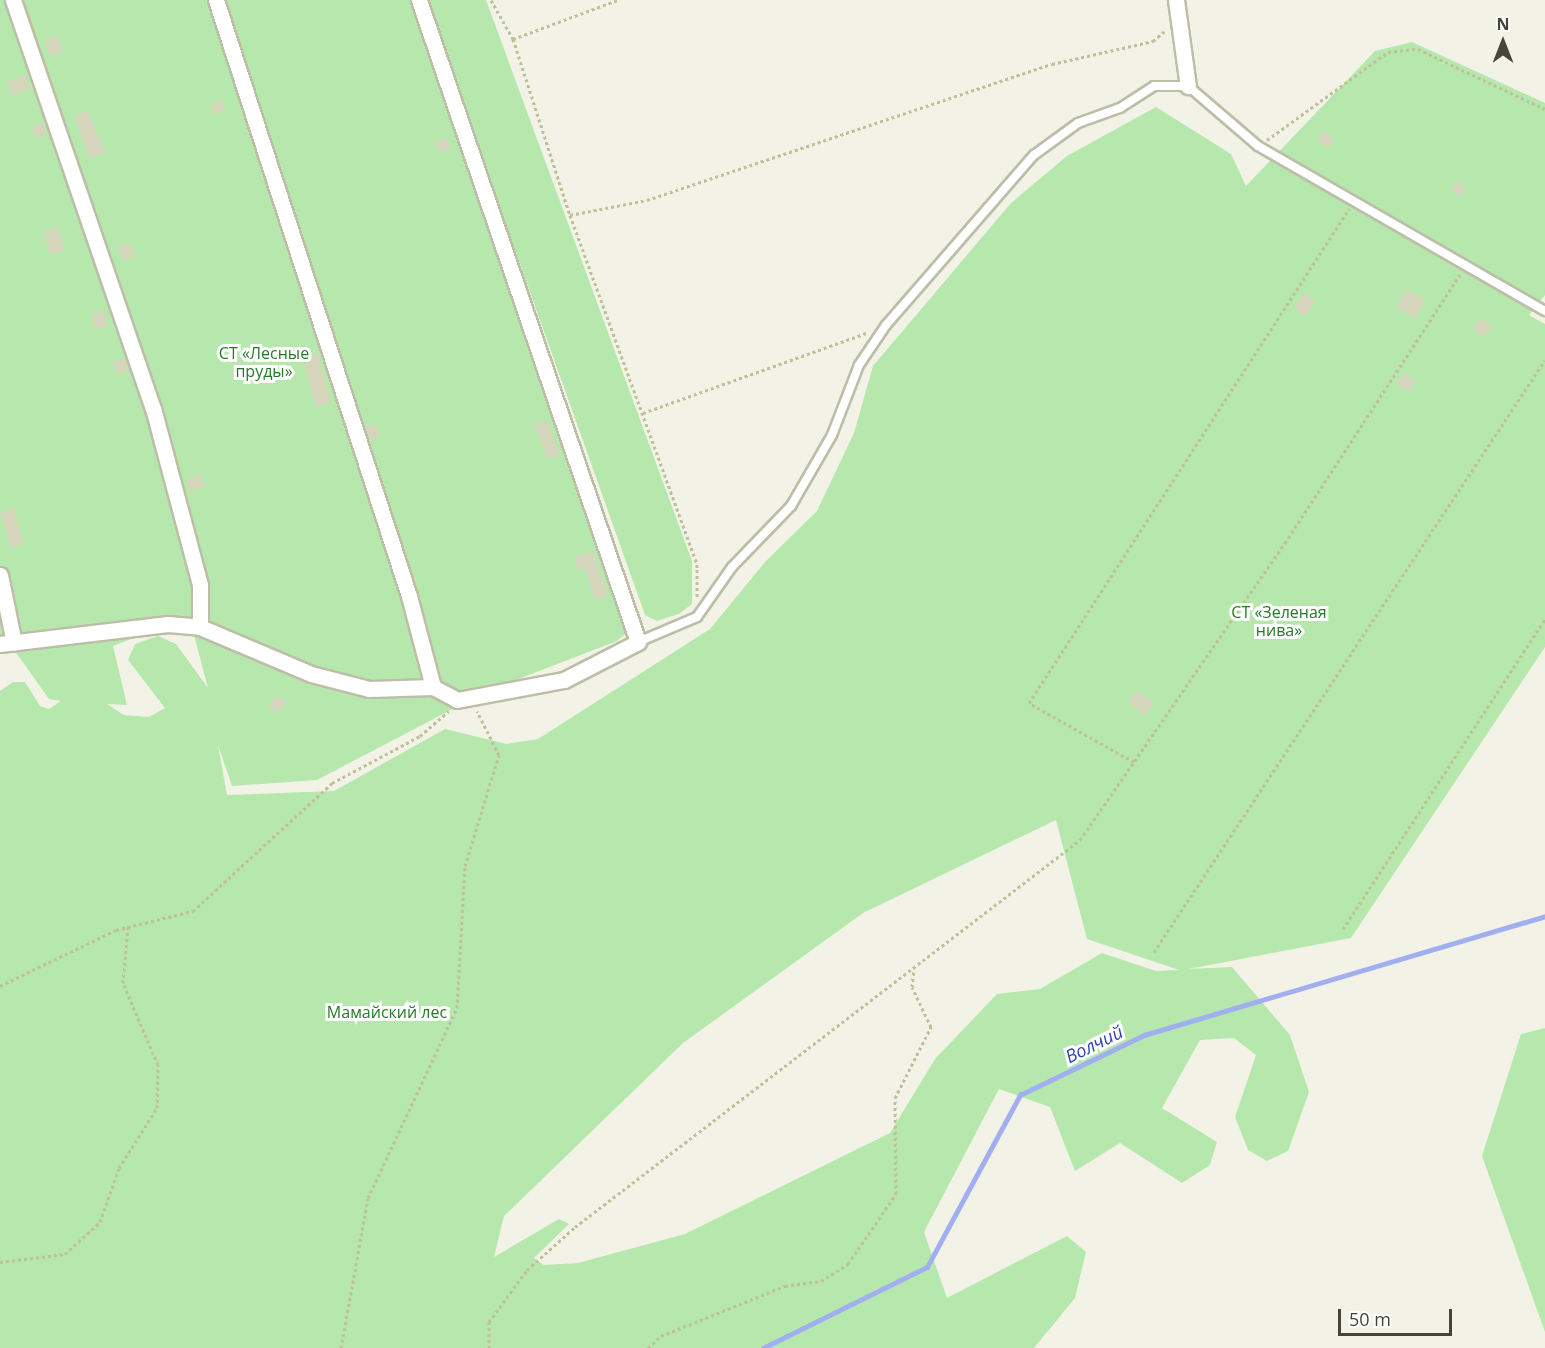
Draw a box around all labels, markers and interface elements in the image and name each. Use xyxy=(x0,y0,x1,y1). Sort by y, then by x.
north arrow xyxy=(1473,12,1533,72)
text: N xyxy=(1496,13,1510,35)
park label: СТ «Лесные пруды» xyxy=(219,343,309,381)
park label: СТ «Зеленая нива» xyxy=(1231,602,1327,640)
park label: Мамайский лес xyxy=(327,1002,447,1022)
water label: Волчий xyxy=(1062,1021,1126,1067)
scale bar xyxy=(1341,1297,1455,1335)
text: 50 m xyxy=(1349,1307,1391,1331)

